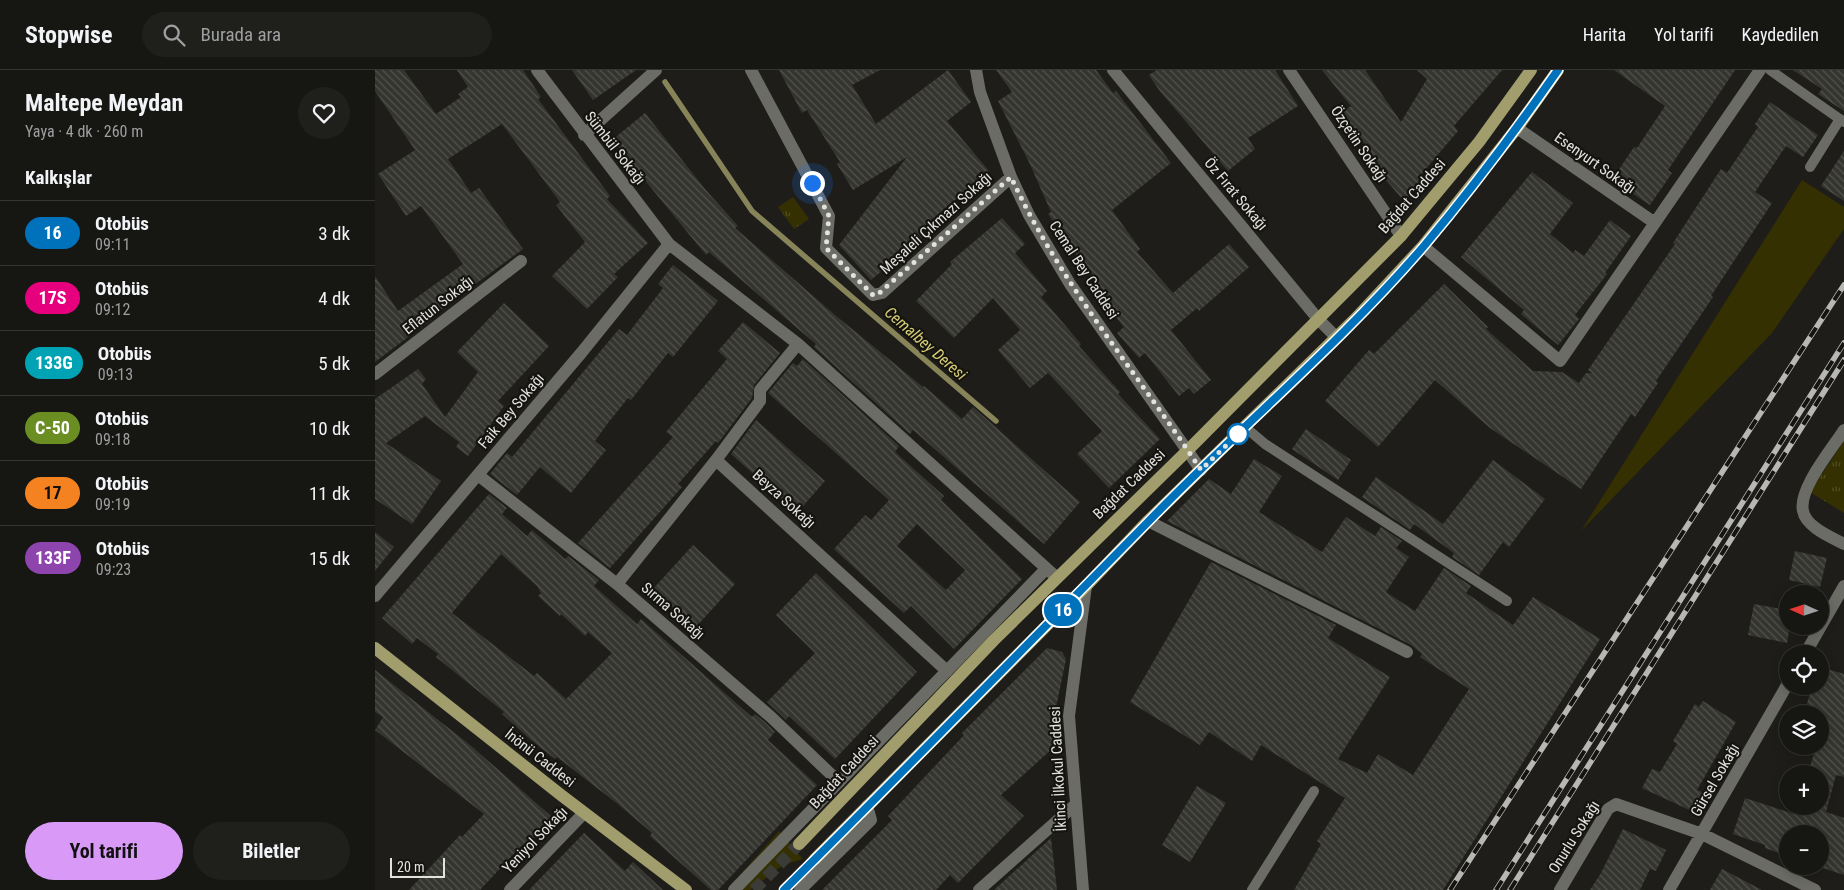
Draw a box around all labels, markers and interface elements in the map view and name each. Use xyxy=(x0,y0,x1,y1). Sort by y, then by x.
search box xyxy=(142,12,492,57)
text: Stopwise xyxy=(25,21,112,49)
icon: search xyxy=(160,21,188,49)
text: Burada ara xyxy=(200,23,281,46)
text: Harita xyxy=(1583,24,1626,45)
text: Yol tarifi xyxy=(1654,24,1714,45)
text: Kaydedilen xyxy=(1742,24,1819,45)
button: heart xyxy=(298,87,350,139)
text: Maltepe Meydan xyxy=(25,89,183,117)
street label: Özçetin Sokağı xyxy=(1327,102,1391,186)
street label: Sümbül Sokağı xyxy=(581,108,649,188)
text: Yaya · 4 dk · 260 m xyxy=(25,122,143,141)
street label: Esenyurt Sokağı xyxy=(1551,128,1639,198)
street label: Öz Fırat Sokağı xyxy=(1200,154,1272,234)
street label: Bağdat Caddesi xyxy=(1375,155,1449,237)
text: Kalkışlar xyxy=(25,166,92,189)
street label: Meşaleli Çıkmazı Sokağı xyxy=(876,168,996,278)
your location xyxy=(800,171,825,196)
text: Otobüs xyxy=(95,212,149,235)
street label: Cemal Bey Caddesi xyxy=(1046,217,1122,323)
text: 16 xyxy=(43,222,62,243)
text: 3 dk xyxy=(318,222,350,245)
text: 09:11 xyxy=(95,235,130,254)
street label: Eflatun Sokağı xyxy=(399,272,477,338)
text: Otobüs xyxy=(95,277,149,300)
text: 17S xyxy=(39,287,66,308)
text: 4 dk xyxy=(318,287,350,310)
text: 09:12 xyxy=(95,300,130,319)
water label: Cemalbey Deresi xyxy=(881,303,971,384)
text: Otobüs xyxy=(98,342,152,365)
text: 133G xyxy=(35,352,73,373)
text: 5 dk xyxy=(318,352,350,375)
text: 09:13 xyxy=(98,365,133,384)
street label: Faik Bey Sokağı xyxy=(474,370,548,452)
text: Otobüs xyxy=(95,407,149,430)
text: C-50 xyxy=(35,417,70,438)
text: 10 dk xyxy=(309,417,350,440)
unlabelled marker xyxy=(1227,423,1249,445)
text: 09:18 xyxy=(95,430,130,449)
street label: Bağdat Caddesi xyxy=(1089,445,1169,523)
street label: Beyza Sokağı xyxy=(749,466,819,532)
text: Otobüs xyxy=(95,472,149,495)
text: 17 xyxy=(43,482,62,503)
text: 11 dk xyxy=(309,482,350,505)
text: 09:19 xyxy=(95,495,130,514)
text: Otobüs xyxy=(96,537,150,560)
text: 133F xyxy=(35,547,71,568)
text: 15 dk xyxy=(309,547,350,570)
text: 09:23 xyxy=(96,560,131,579)
street label: Sırma Sokağı xyxy=(638,579,708,643)
north arrow xyxy=(1779,585,1829,635)
map controls xyxy=(1779,585,1829,875)
line badge: 16 xyxy=(1041,594,1085,626)
text: 16 xyxy=(1054,599,1072,620)
button: locate xyxy=(1779,645,1829,695)
button: layers xyxy=(1779,705,1829,755)
street label: İkinci İlkokul Caddesi xyxy=(1046,706,1070,832)
street label: İnönü Caddesi xyxy=(501,725,579,791)
street label: Bağdat Caddesi xyxy=(806,732,882,812)
street label: Gürsel Sokağı xyxy=(1687,740,1743,820)
button: + xyxy=(1779,765,1829,815)
street label: Onurlu Sokağı xyxy=(1545,797,1603,877)
street label: Yeniyol Sokağı xyxy=(499,803,571,877)
button: Yol tarifi xyxy=(25,822,183,880)
button: Biletler xyxy=(193,822,350,880)
button: − xyxy=(1779,825,1829,875)
scale bar xyxy=(390,855,445,878)
text: 20 m xyxy=(397,859,425,875)

